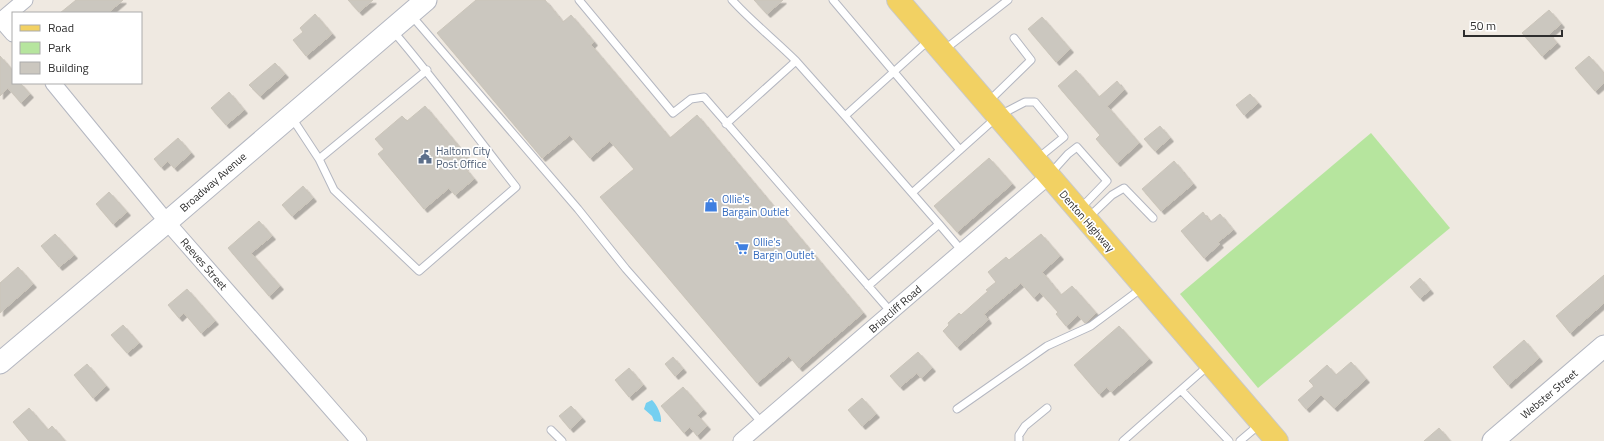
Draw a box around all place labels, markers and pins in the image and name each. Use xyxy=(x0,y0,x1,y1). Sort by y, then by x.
place label: Haltom City Post Office xyxy=(436,143,491,172)
public building icon: Haltom City Post Office xyxy=(417,149,433,165)
place label: Ollie's Bargain Outlet xyxy=(722,191,789,220)
shop icon: Ollie's Bargain Outlet xyxy=(703,197,719,213)
place label: Ollie's Bargin Outlet xyxy=(753,234,814,263)
supermarket icon: Ollie's Bargin Outlet xyxy=(734,240,750,256)

